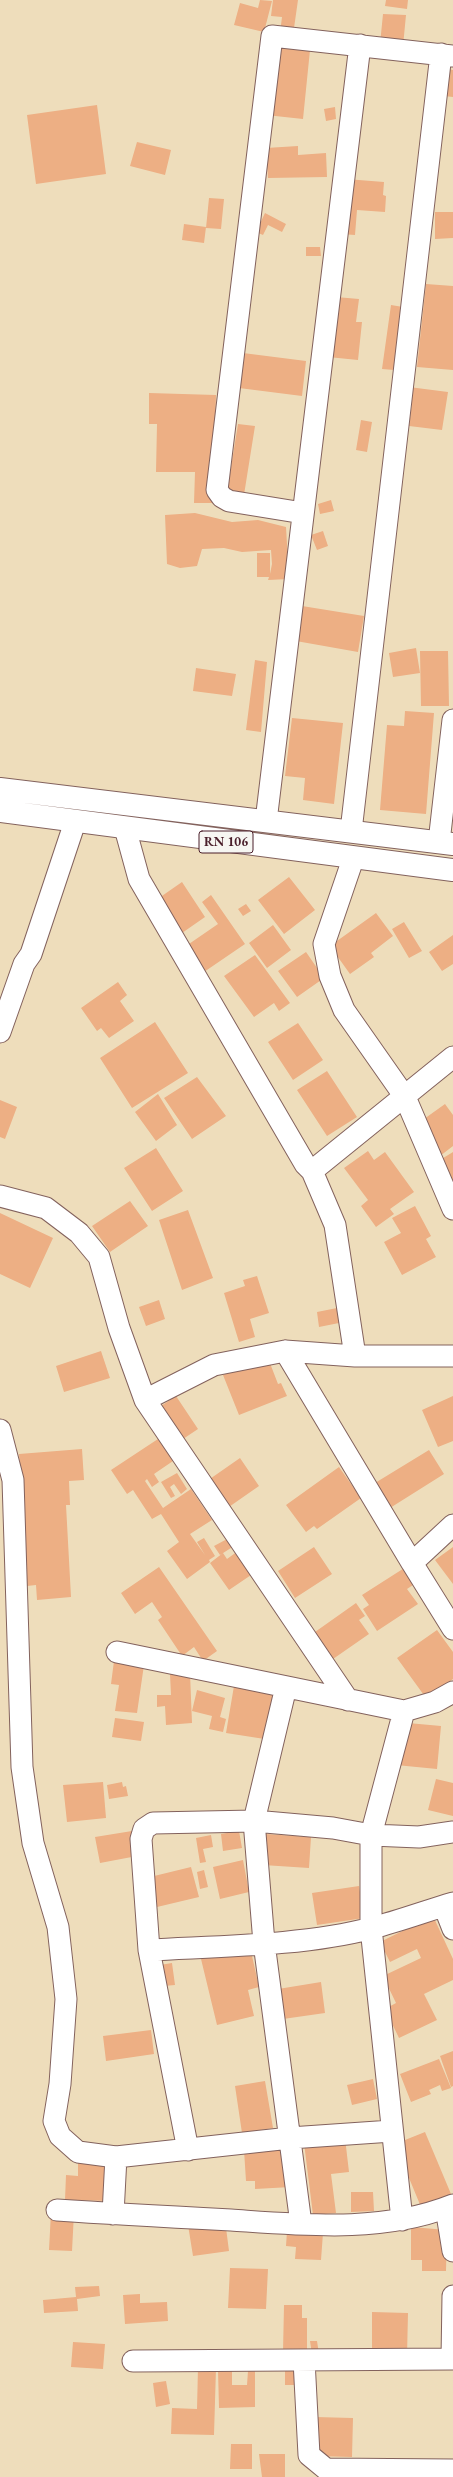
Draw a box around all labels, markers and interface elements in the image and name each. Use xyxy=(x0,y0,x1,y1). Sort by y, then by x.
road number: RN 106 xyxy=(199,831,253,853)

